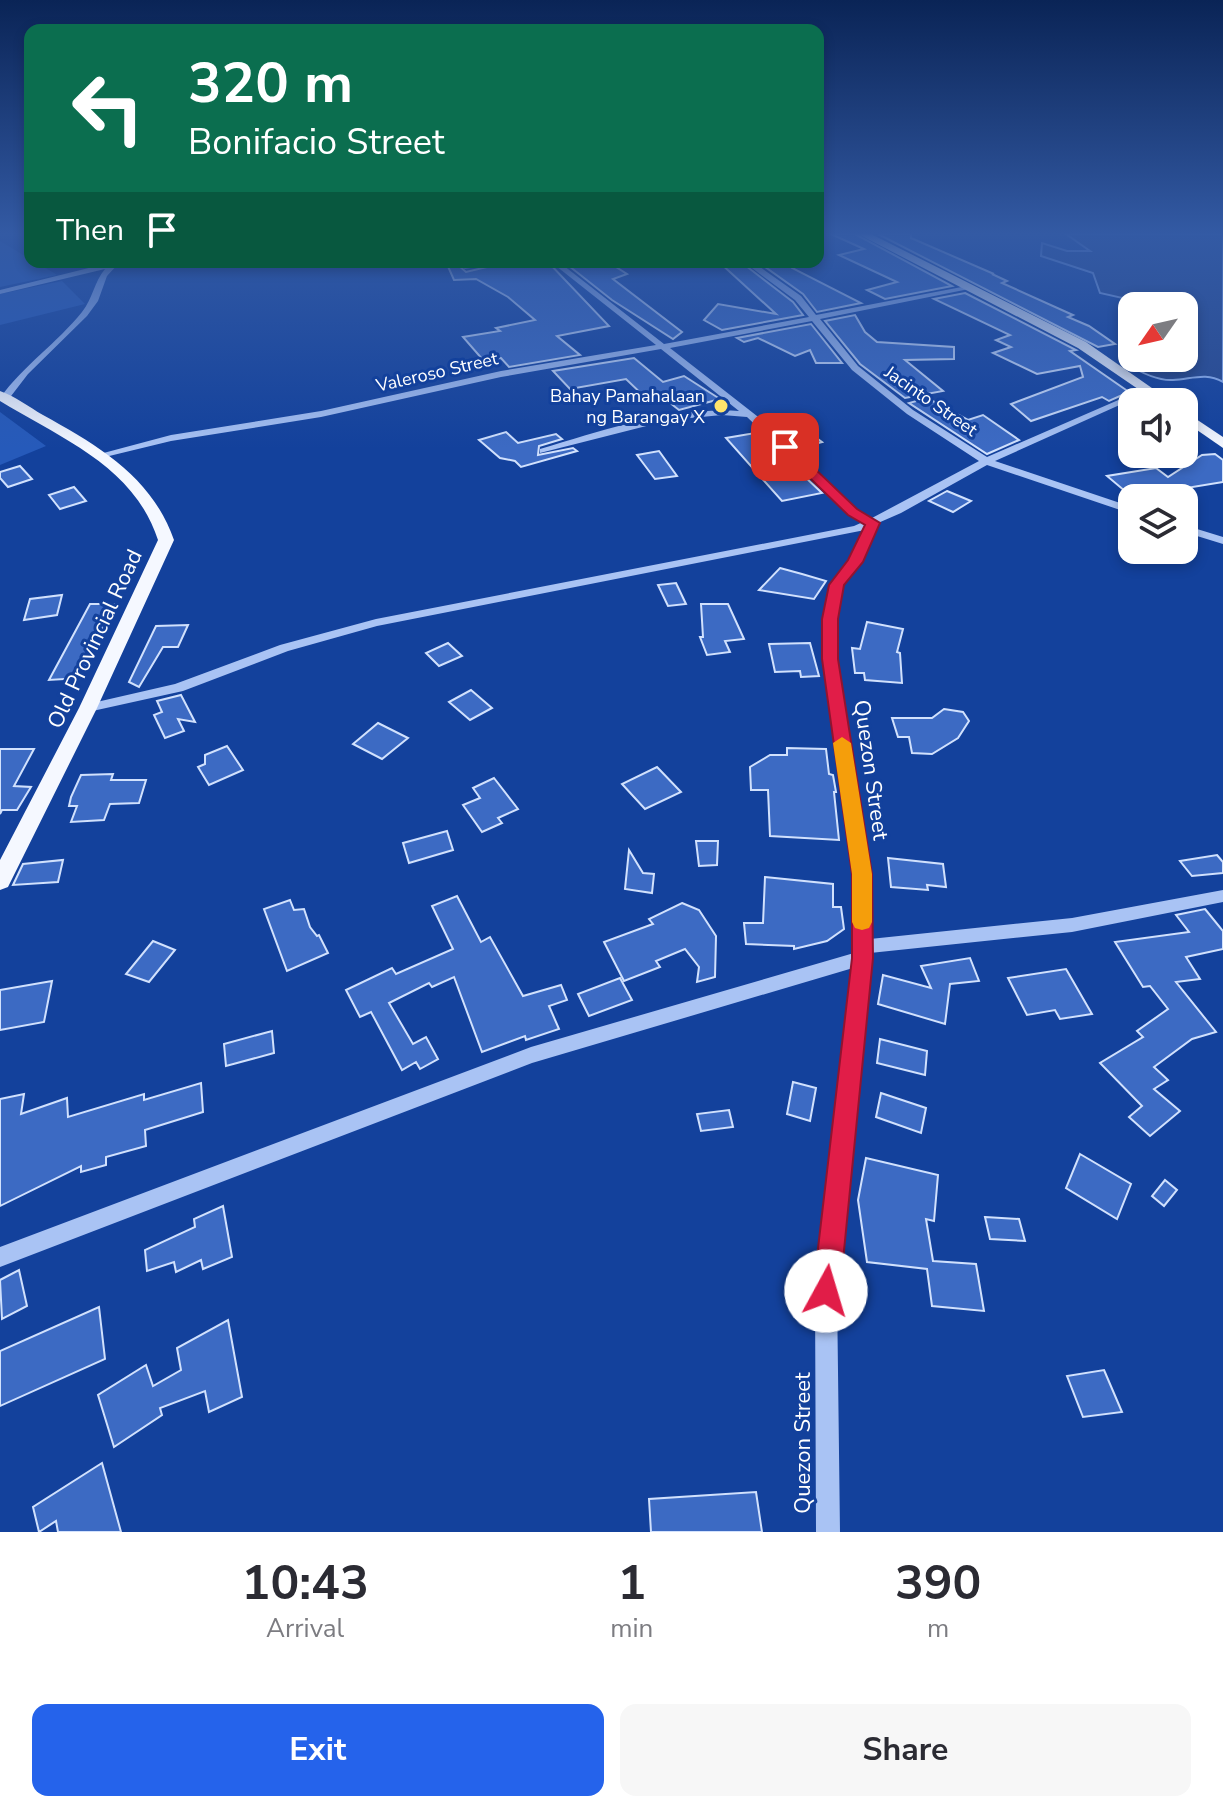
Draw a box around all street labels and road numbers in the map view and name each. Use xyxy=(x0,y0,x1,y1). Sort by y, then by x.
street label: Valeroso Street xyxy=(373,346,501,398)
street label: Jacinto Street xyxy=(879,360,983,442)
street label: Old Provincial Road xyxy=(40,545,150,733)
street label: Quezon Street xyxy=(846,698,896,842)
street label: Quezon Street xyxy=(788,1372,818,1514)

